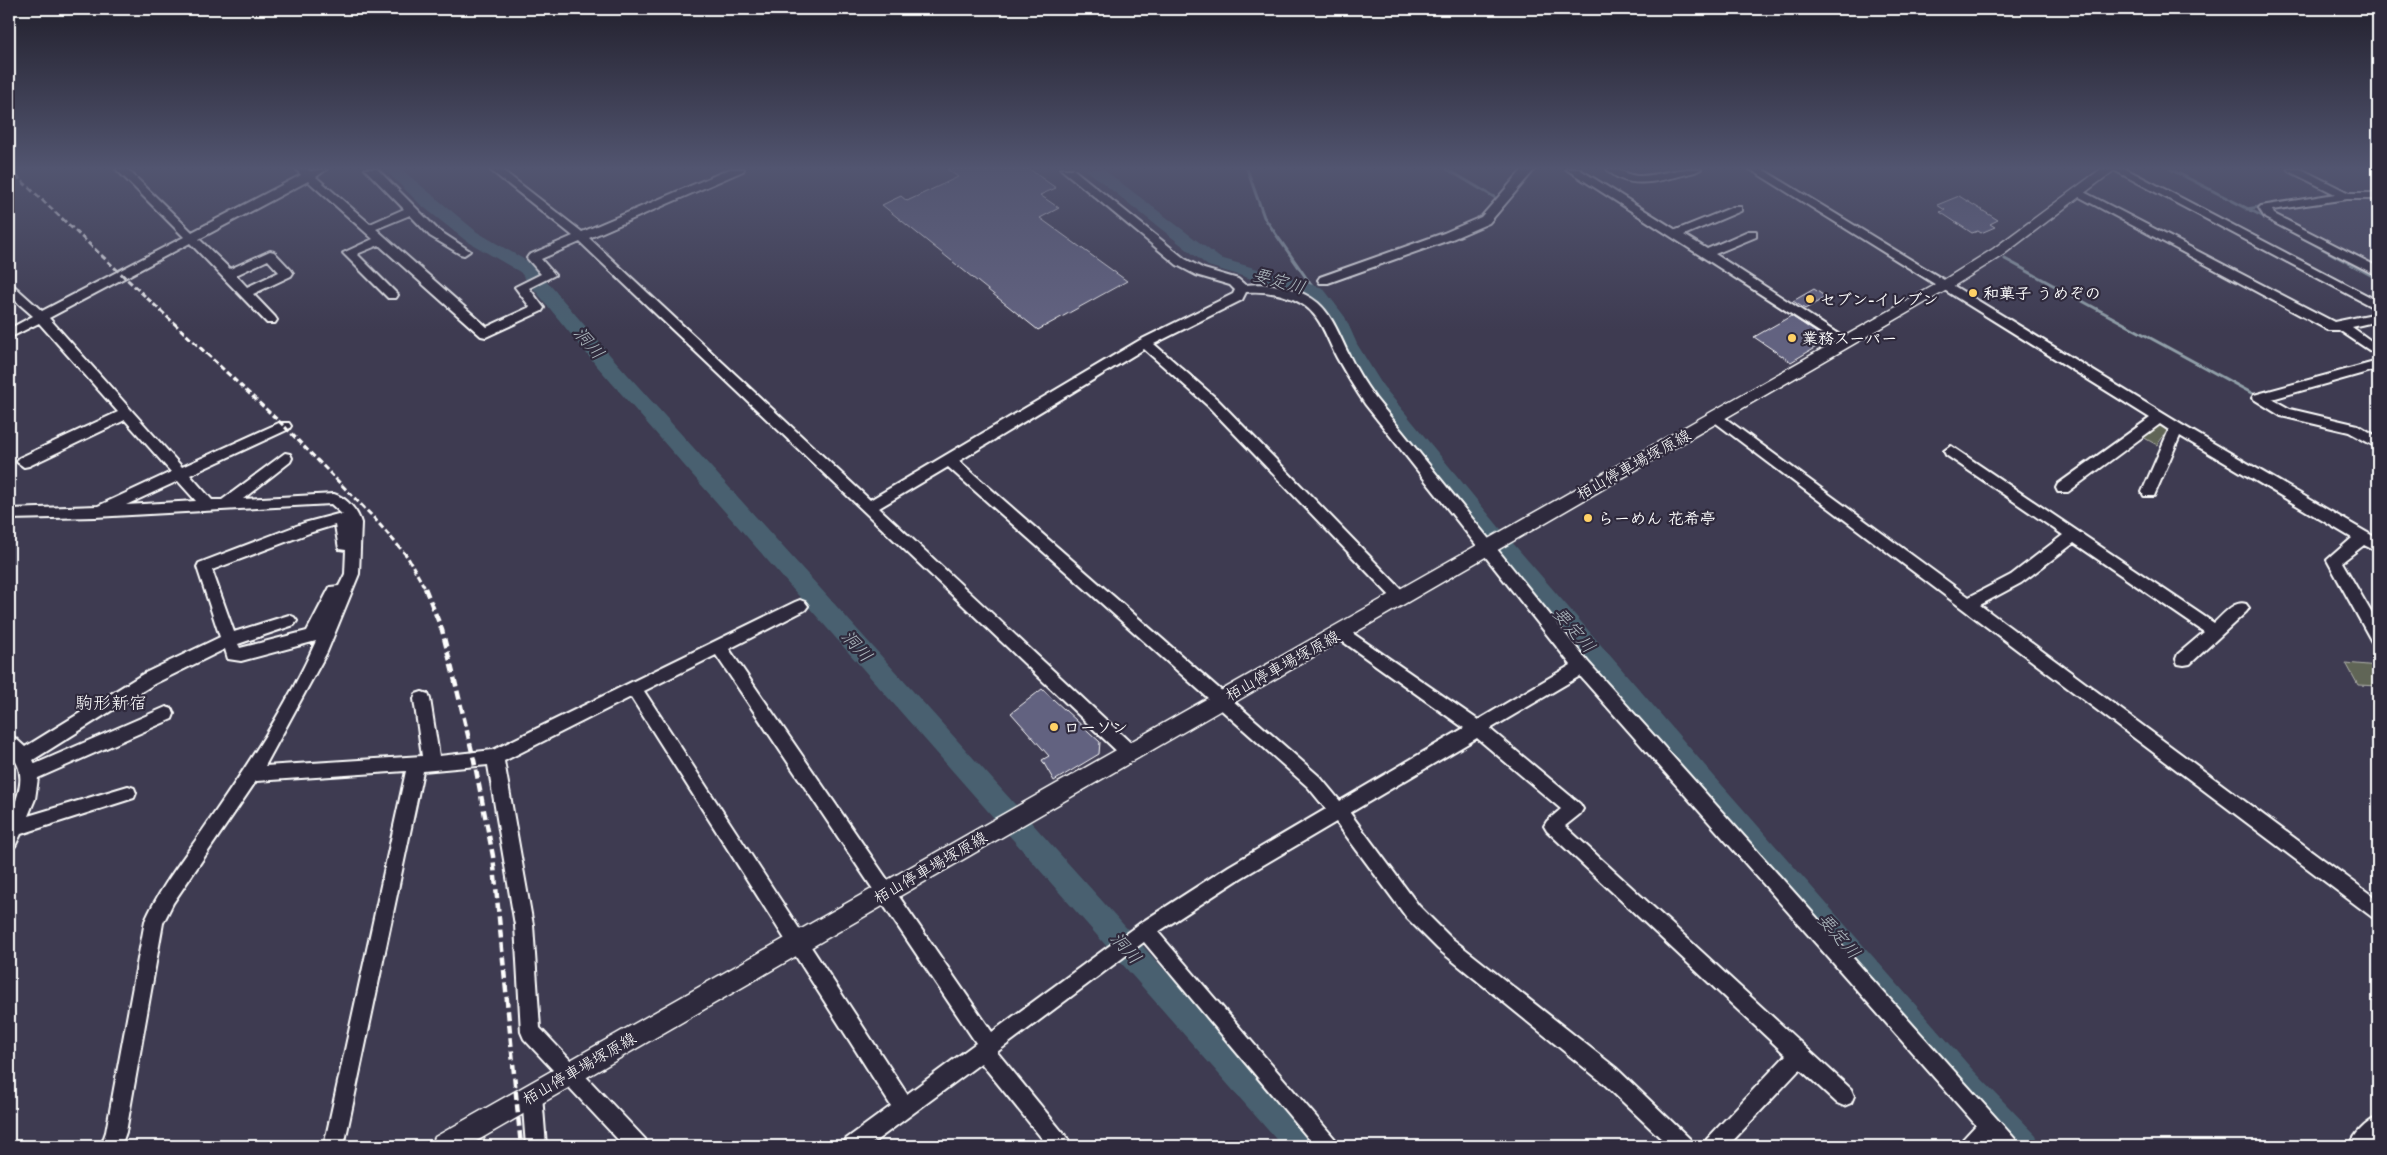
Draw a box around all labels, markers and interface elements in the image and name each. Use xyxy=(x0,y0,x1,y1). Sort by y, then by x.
water label: 要定川 xyxy=(1250,264,1308,299)
place label: 和菓子 うめぞの xyxy=(1983,285,2101,303)
marker: 和菓子 うめぞの xyxy=(1967,287,1979,299)
place label: セブン-イレブン xyxy=(1820,291,1939,309)
marker: セブン-イレブン xyxy=(1804,293,1816,305)
water label: 洞川 xyxy=(569,323,608,364)
place label: 業務スーパー xyxy=(1802,330,1897,348)
marker: 業務スーパー xyxy=(1786,332,1798,344)
street label: 栢山停車場塚原線 xyxy=(1573,426,1694,504)
place label: らーめん 花希亭 xyxy=(1598,510,1716,528)
marker: らーめん 花希亭 xyxy=(1582,512,1594,524)
water label: 要定川 xyxy=(1548,603,1599,658)
water label: 洞川 xyxy=(837,626,876,667)
street label: 栢山停車場塚原線 xyxy=(1222,627,1343,705)
district label: 駒形新宿 xyxy=(75,693,147,714)
place label: ローソン xyxy=(1064,719,1128,737)
marker: ローソン xyxy=(1048,721,1060,733)
street label: 栢山停車場塚原線 xyxy=(871,828,990,908)
water label: 要定川 xyxy=(1813,909,1864,964)
water label: 洞川 xyxy=(1106,928,1145,969)
street label: 栢山停車場塚原線 xyxy=(520,1029,639,1109)

